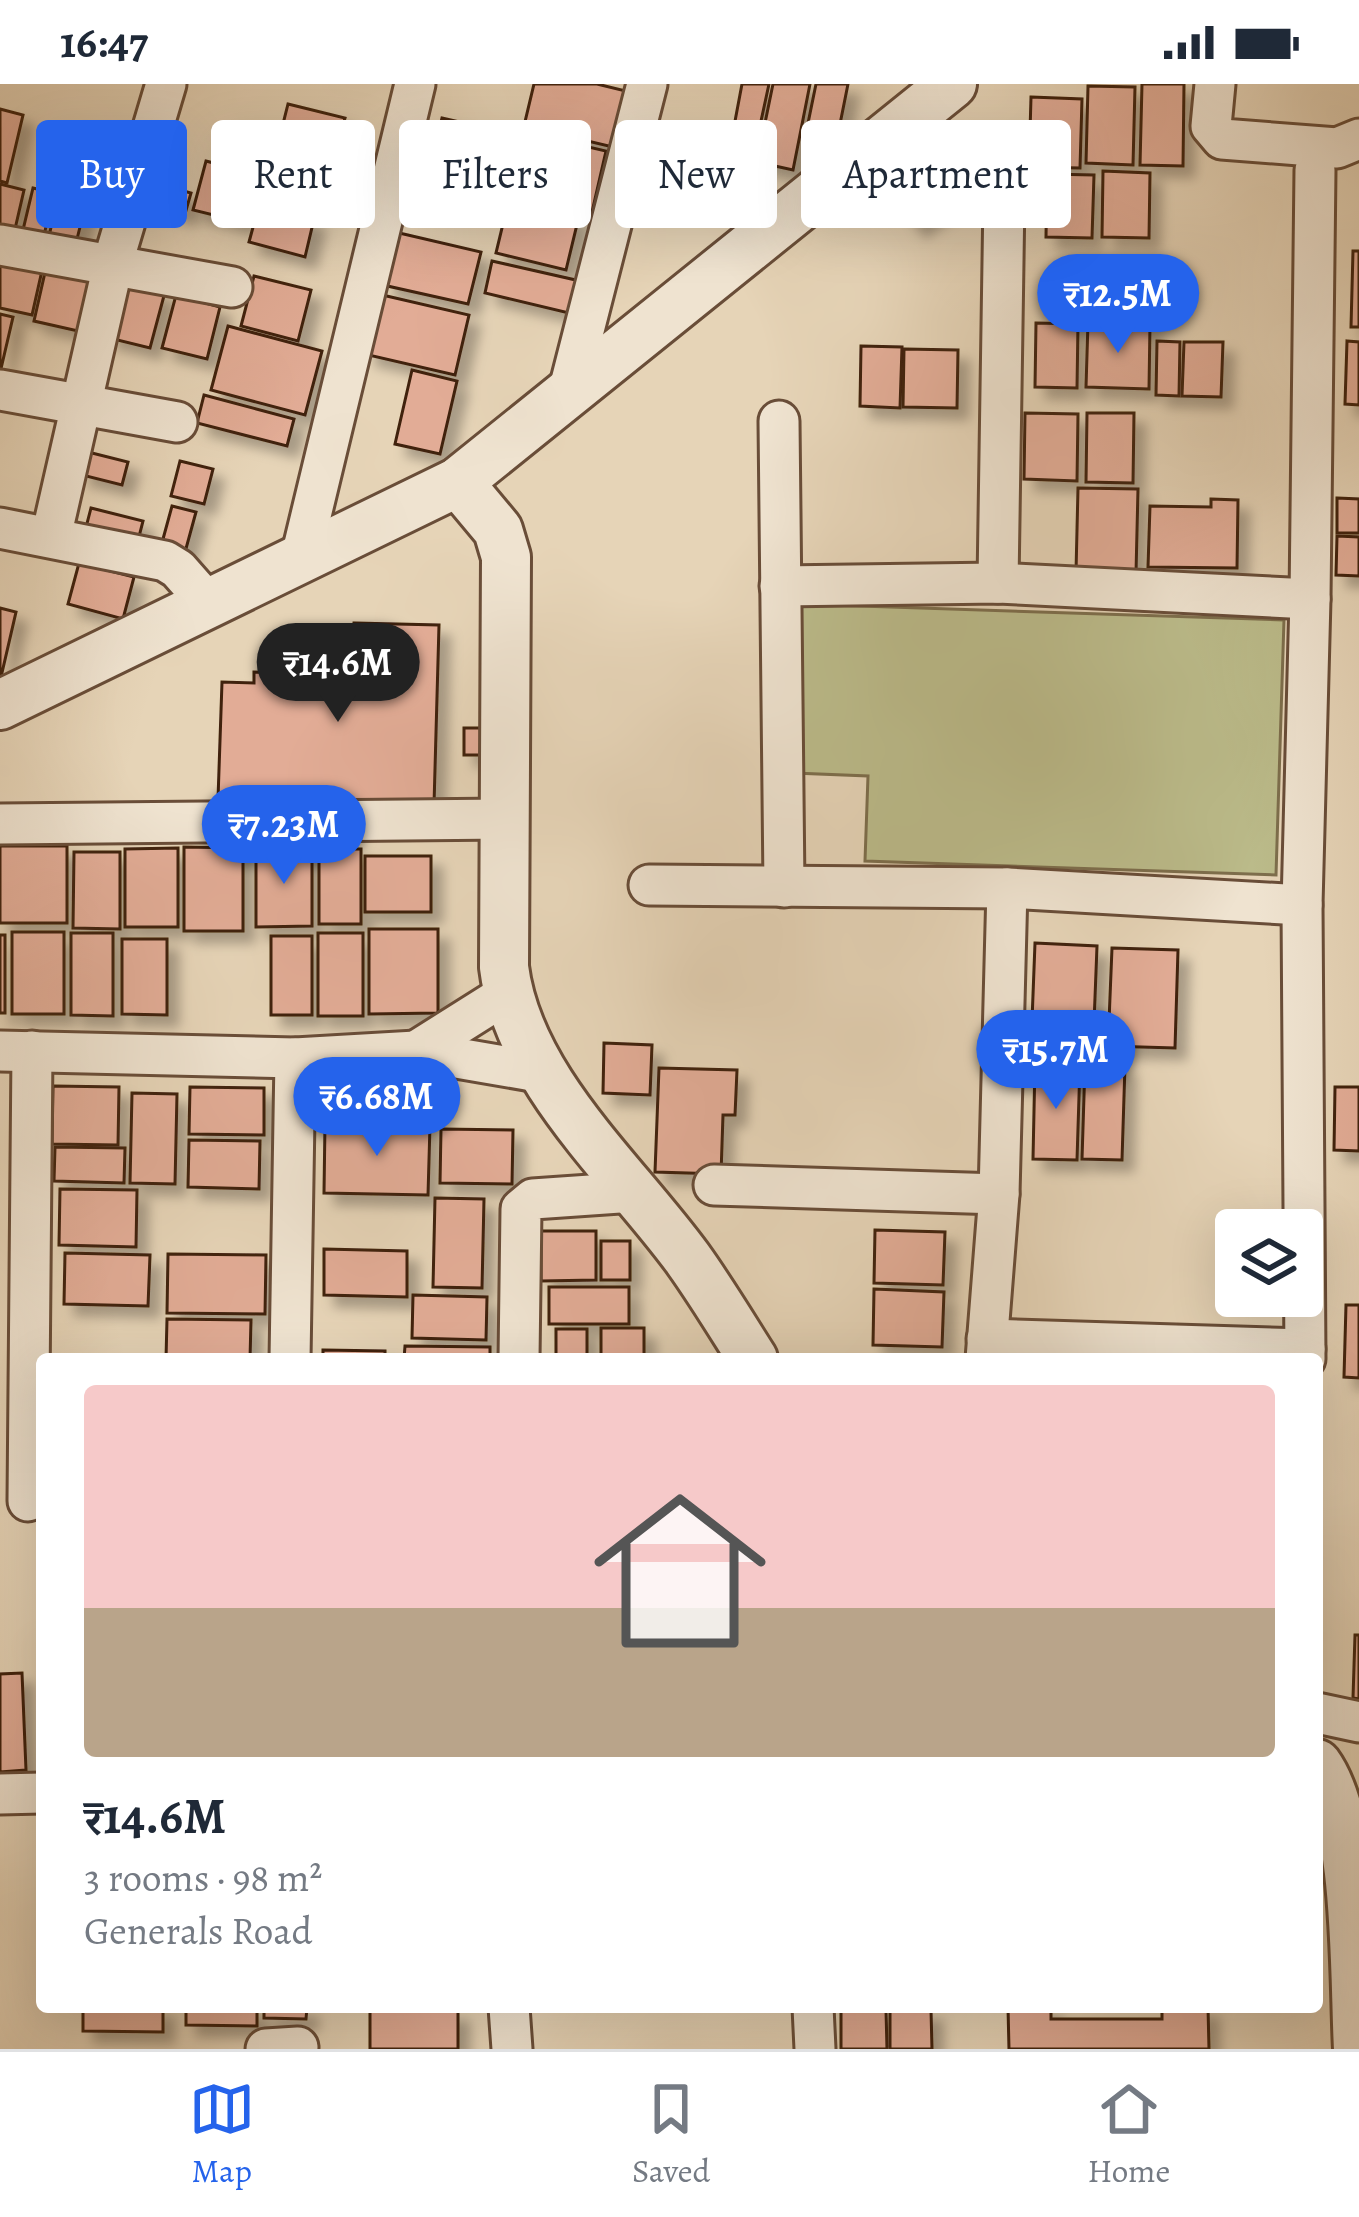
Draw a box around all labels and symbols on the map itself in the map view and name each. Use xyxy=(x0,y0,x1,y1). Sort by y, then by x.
pin: ₹12.5M xyxy=(1020,254,1216,356)
pin: ₹14.6M xyxy=(240,623,436,725)
pin: ₹7.23M xyxy=(186,785,382,887)
pin: ₹15.7M xyxy=(958,1010,1154,1112)
pin: ₹6.68M xyxy=(279,1057,475,1159)

